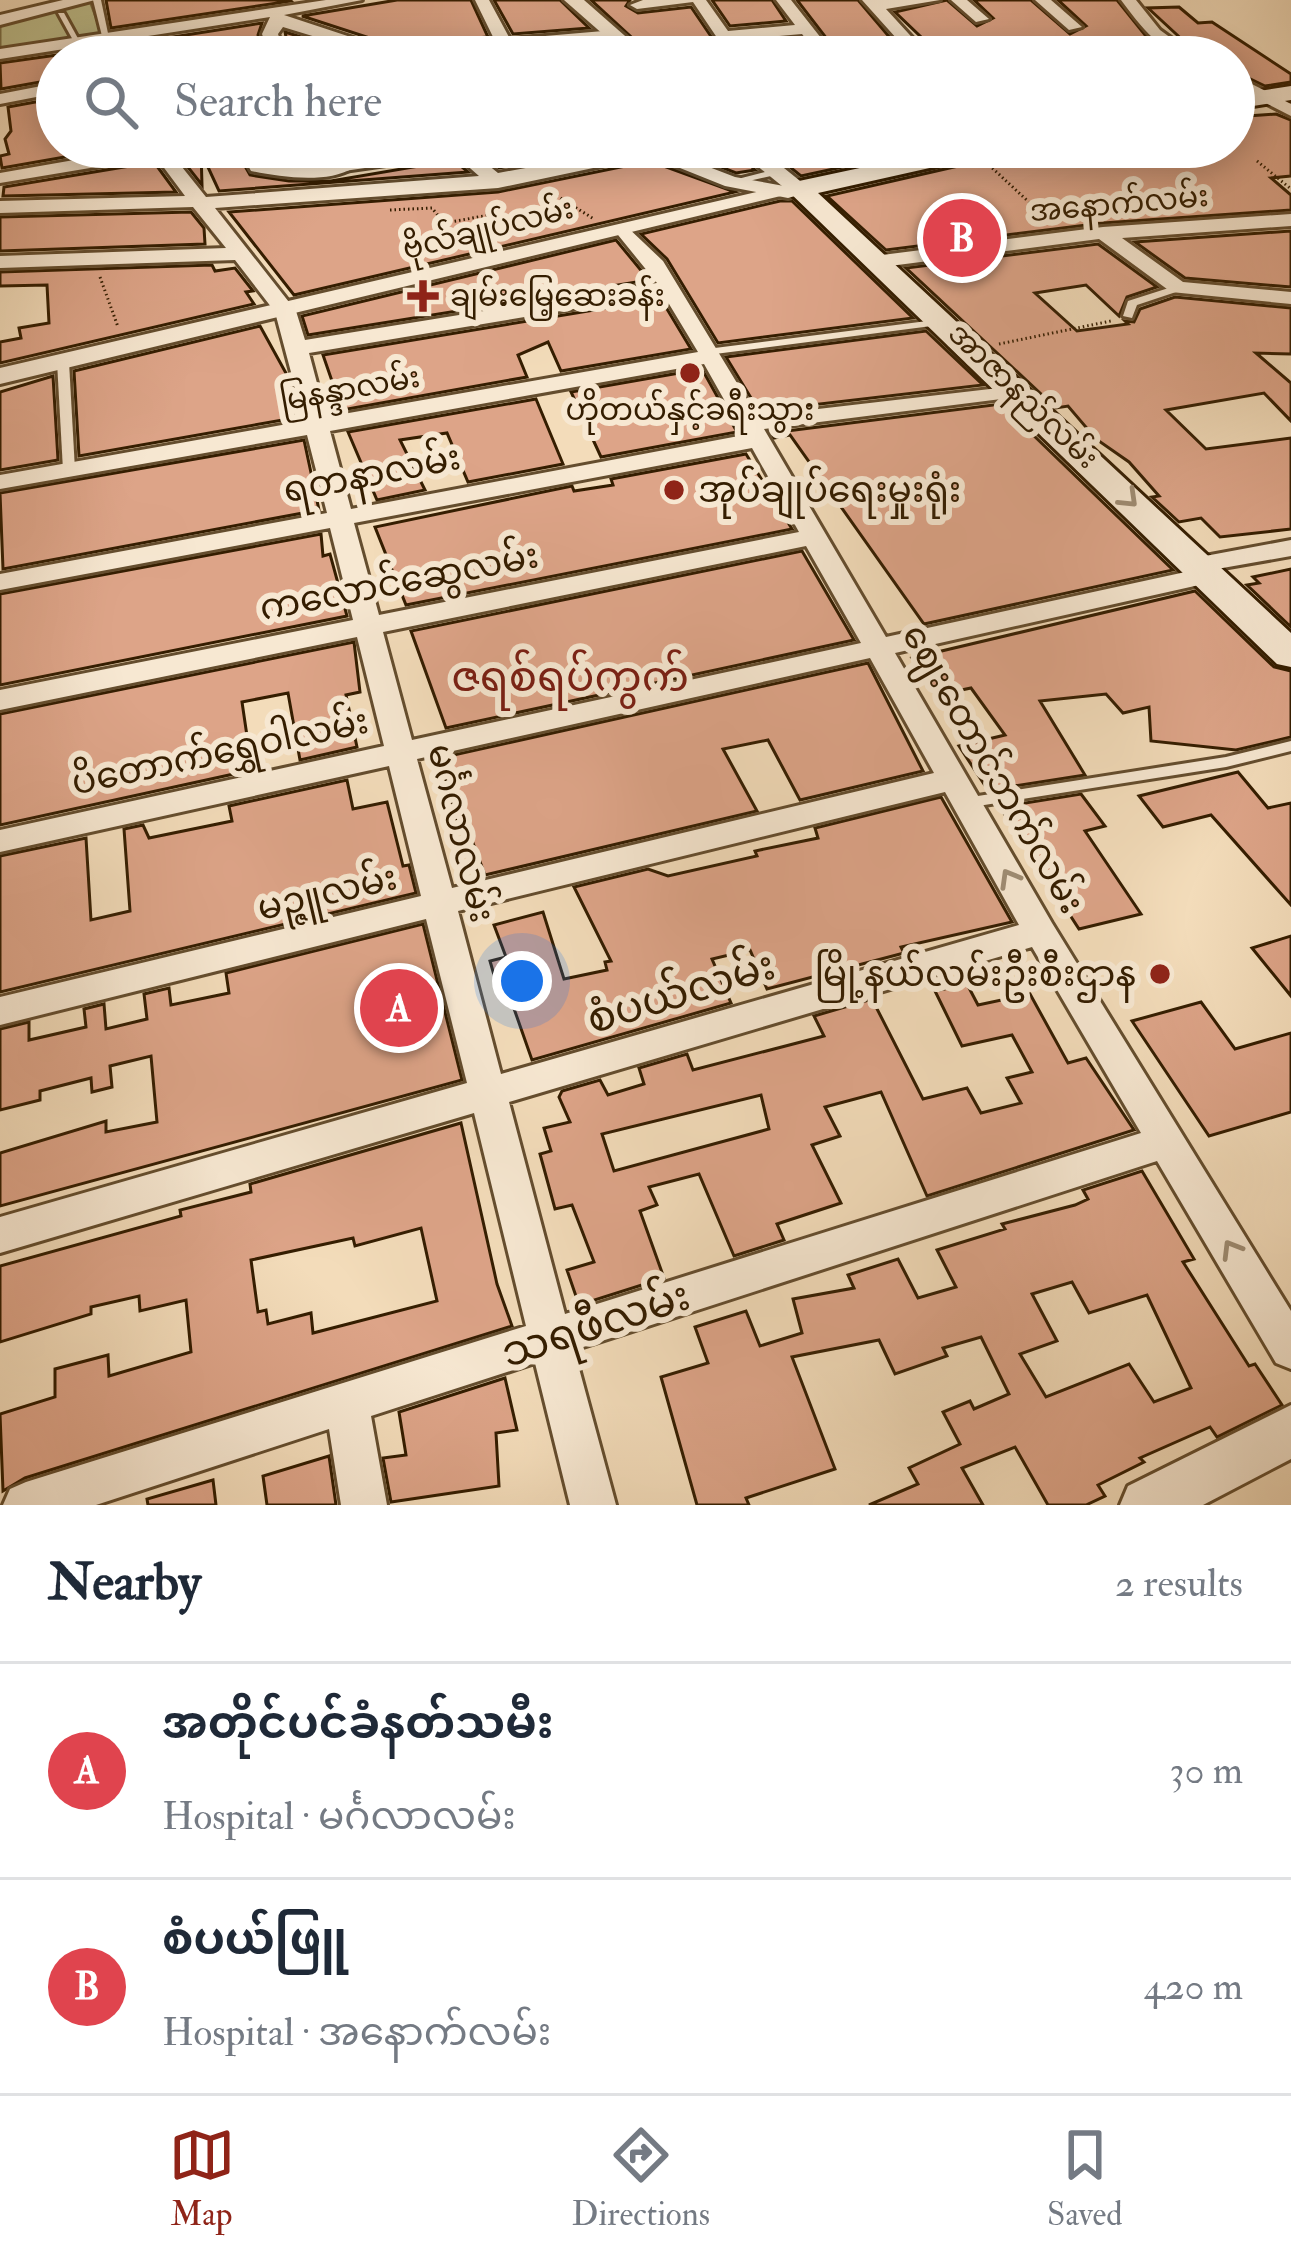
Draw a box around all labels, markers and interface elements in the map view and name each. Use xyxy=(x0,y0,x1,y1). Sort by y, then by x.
search box xyxy=(36,36,1255,168)
icon: search xyxy=(78,69,144,135)
text: Search here xyxy=(174,74,382,130)
street label: အနောက်လမ်း xyxy=(1028,174,1211,236)
street label: ဗိုလ်ချုပ်လမ်း xyxy=(398,186,579,274)
pin: B xyxy=(923,193,1001,283)
place label: ချမ်းမြေ့ဆေးခန်း xyxy=(450,274,665,321)
marker: ချမ်းမြေ့ဆေးခန်း xyxy=(407,280,439,312)
street label: အာဇာနည်လမ်း xyxy=(936,312,1109,481)
street label: မြနန္ဒာလမ်း xyxy=(277,355,424,426)
marker: ဟိုတယ်နှင့်ခရီးသွား xyxy=(677,360,703,386)
place label: ဟိုတယ်နှင့်ခရီးသွား xyxy=(566,388,814,435)
street label: ရတနာလမ်း xyxy=(279,432,466,519)
place label: အုပ်ချုပ်ရေးမှုးရုံး xyxy=(698,465,961,519)
marker: အုပ်ချုပ်ရေးမှုးရုံး xyxy=(661,477,687,503)
one-way arrow xyxy=(1115,485,1137,507)
street label: ကလောင်ဆွေလမ်း xyxy=(255,530,543,636)
street label: ဈေးတောင်ဘက်လမ်း xyxy=(887,615,1097,925)
district label: ဇရစ်ရပ်ကွက် xyxy=(451,649,689,711)
street label: ပိတောက်ရွှေဝါလမ်း xyxy=(67,696,374,811)
street label: မင်္ဂလာလမ်း xyxy=(417,738,508,927)
street label: မဉ္ဇူလမ်း xyxy=(252,852,403,937)
one-way arrow xyxy=(1000,869,1023,891)
street label: စံပယ်လမ်း xyxy=(580,937,781,1046)
place label: မြို့နယ်လမ်းဦးစီးဌာန xyxy=(815,949,1136,1003)
your location xyxy=(492,951,552,1011)
marker: မြို့နယ်လမ်းဦးစီးဌာန xyxy=(1147,961,1173,987)
pin: A xyxy=(360,963,438,1053)
one-way arrow xyxy=(1222,1240,1245,1262)
street label: သရဖီလမ်း xyxy=(494,1267,699,1386)
text: Nearby xyxy=(48,1551,201,1615)
text: 2 results xyxy=(1115,1559,1243,1608)
text: အတိုင်ပင်ခံနတ်သမီး xyxy=(162,1696,554,1752)
text: A xyxy=(75,1746,99,1795)
text: 30 m xyxy=(1170,1746,1243,1795)
text: Hospital · မင်္ဂလာလမ်း xyxy=(162,1792,516,1841)
text: စံပယ်ဖြူ xyxy=(162,1912,348,1968)
text: B xyxy=(74,1962,100,2011)
text: 420 m xyxy=(1144,1962,1243,2011)
text: Hospital · အနောက်လမ်း xyxy=(162,2008,551,2057)
tab: Map xyxy=(169,2122,235,2235)
tab: Directions xyxy=(572,2122,710,2235)
tab: Saved xyxy=(1047,2122,1122,2235)

